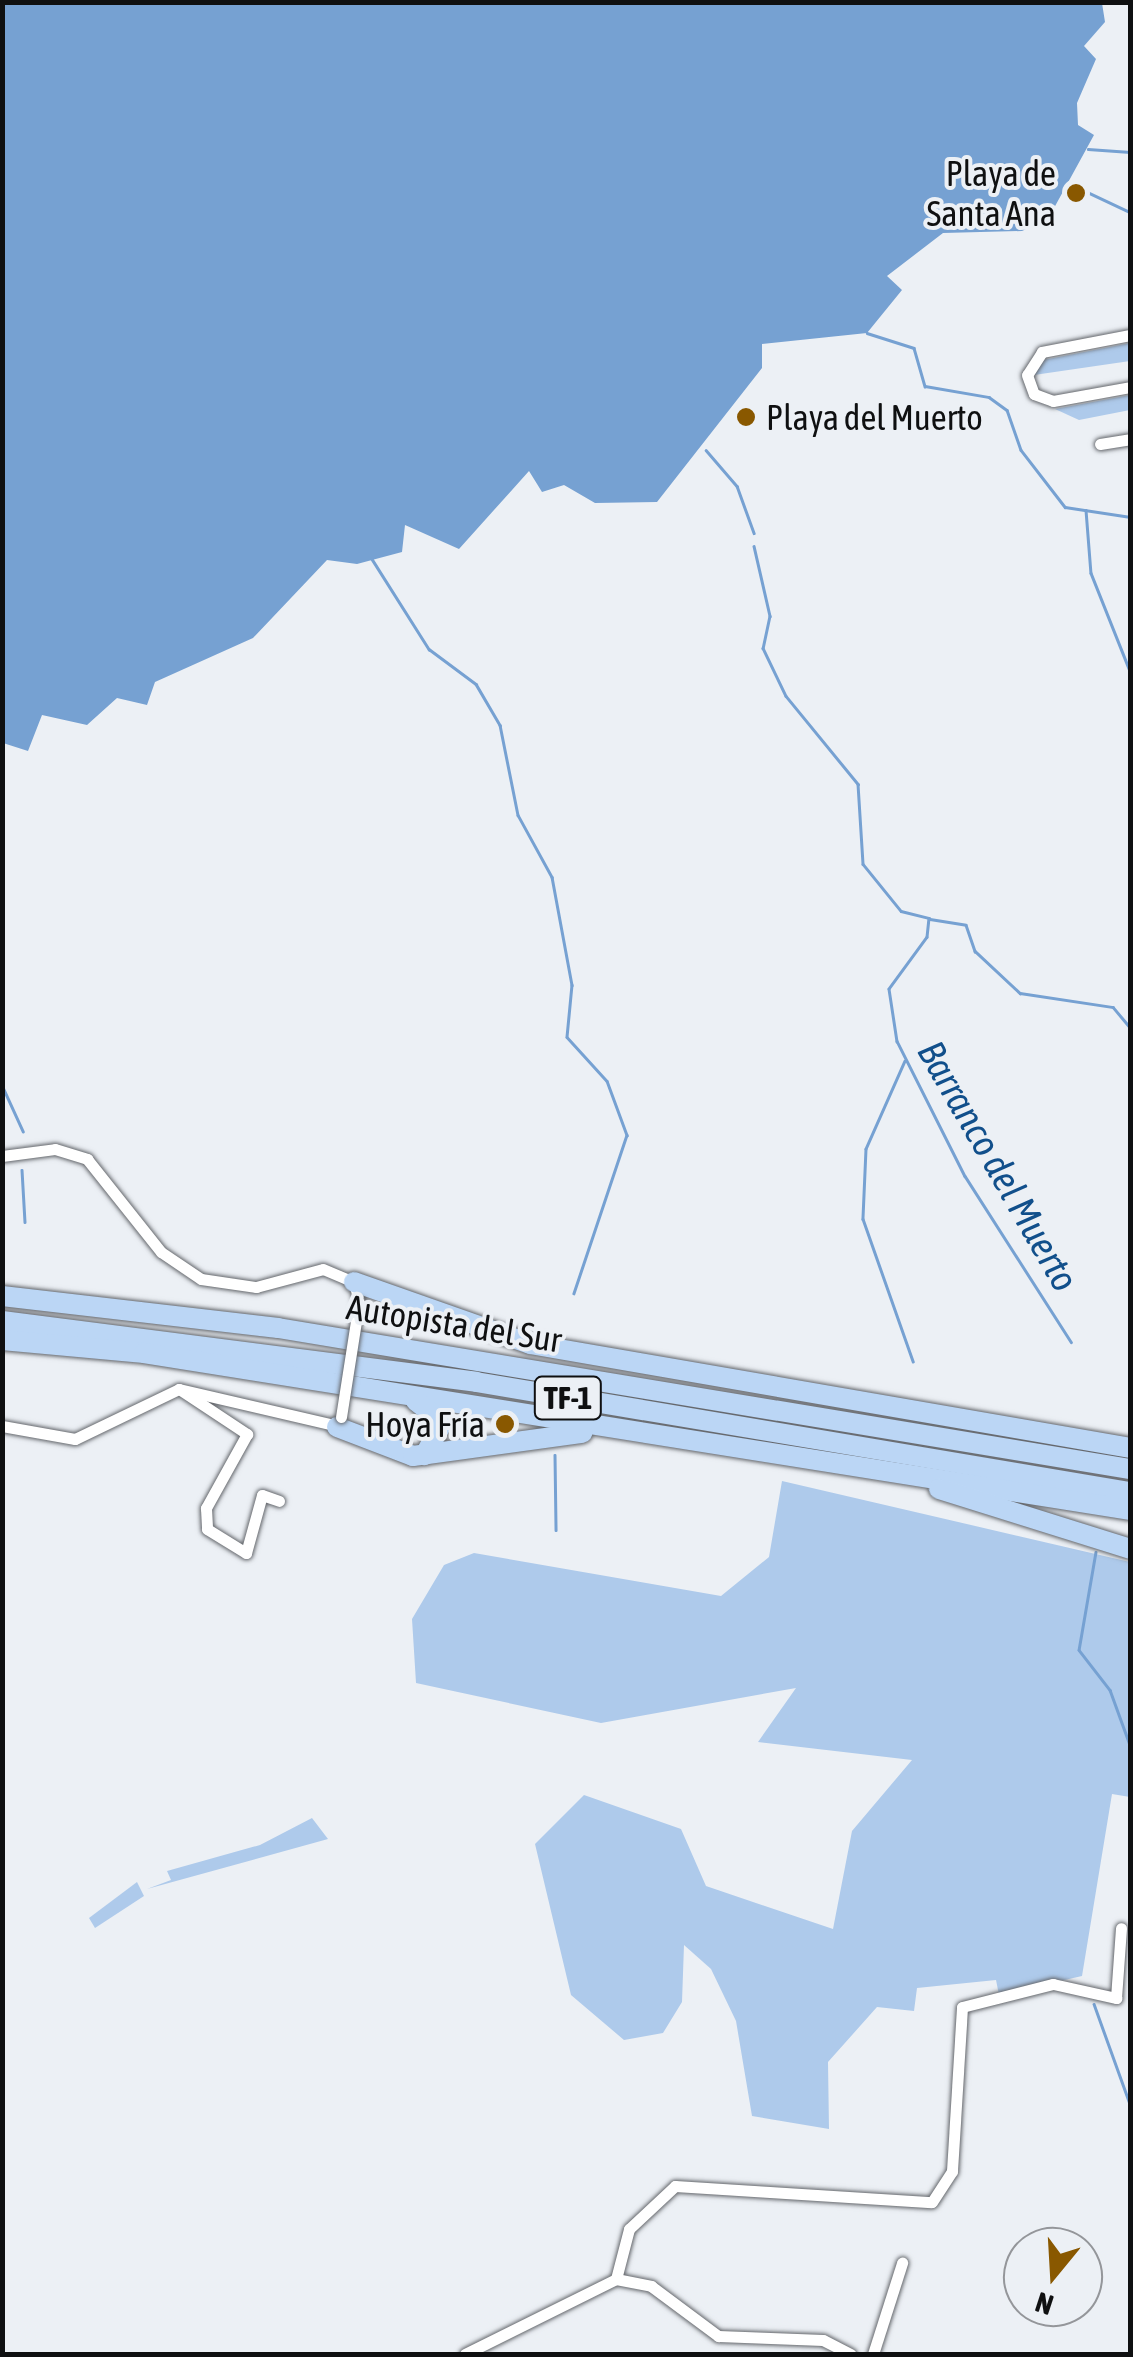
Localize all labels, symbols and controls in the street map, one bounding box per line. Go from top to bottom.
place label: Playa de Santa Ana [927,152,1056,234]
marker: Playa de Santa Ana [1065,182,1087,204]
place label: Playa del Muerto [766,396,983,438]
marker: Playa del Muerto [735,406,757,428]
water label: Barranco del Muerto [908,1033,1088,1299]
street label: Autopista del Sur [344,1285,564,1361]
road number: TF-1 [533,1371,603,1425]
place label: Hoya Fría [365,1403,485,1445]
marker: Hoya Fría [494,1413,516,1435]
north arrow [1003,2227,1103,2327]
text: N [1032,2286,1057,2321]

